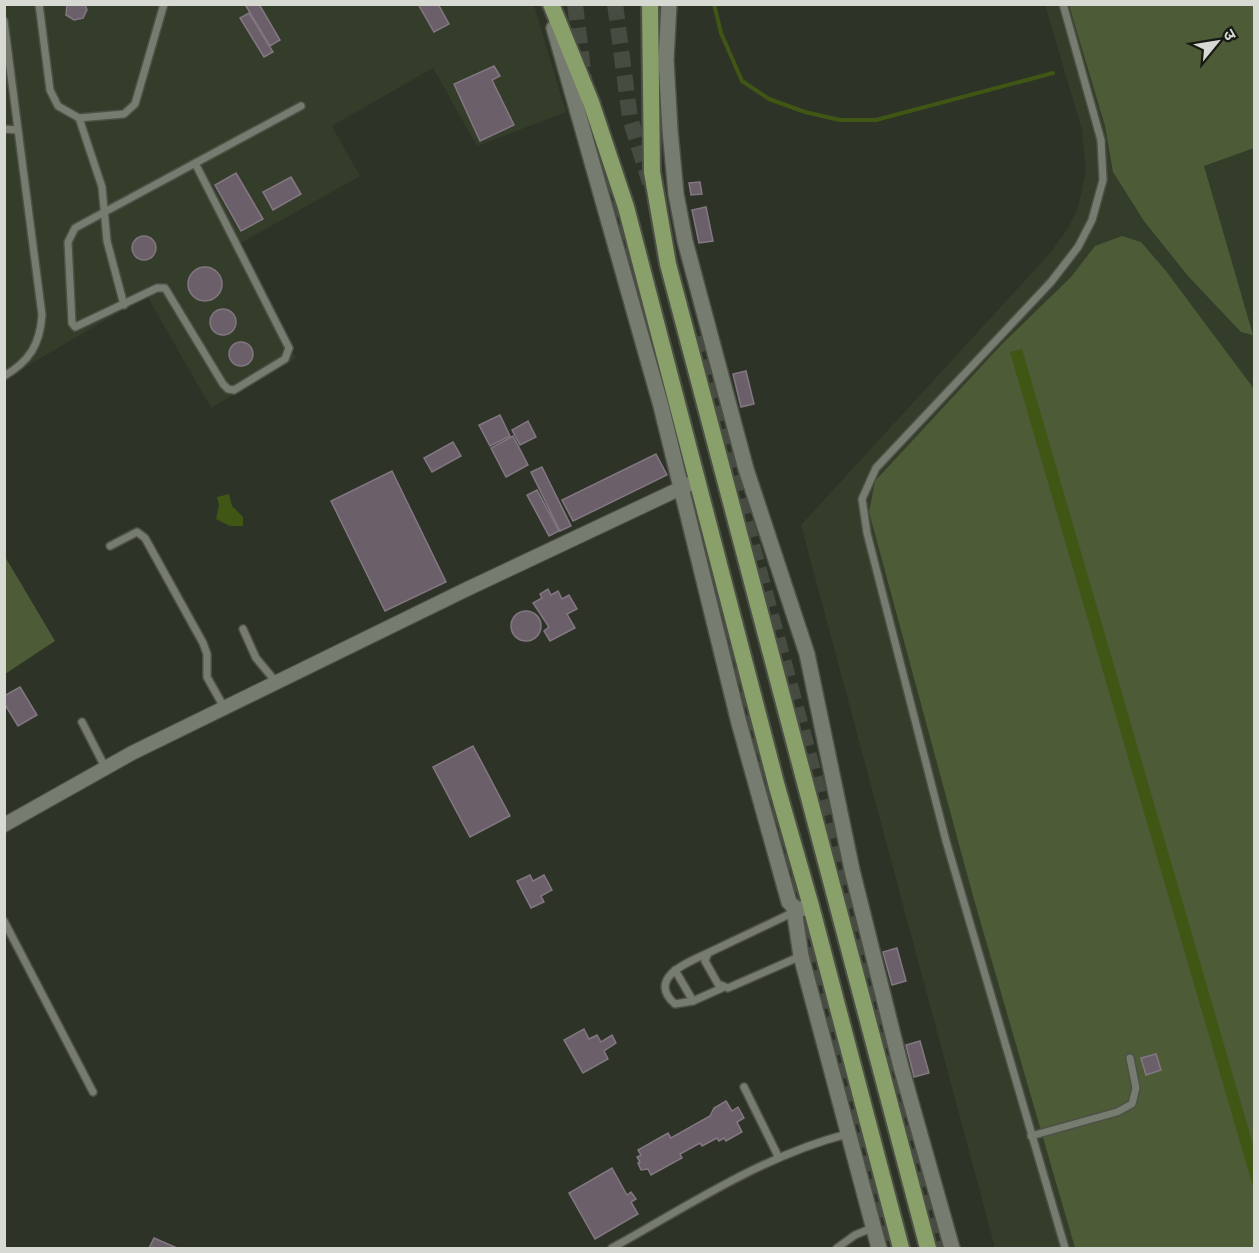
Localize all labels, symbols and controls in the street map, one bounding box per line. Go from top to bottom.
north arrow [1187,12,1247,72]
text: उ [1219,26,1240,44]

